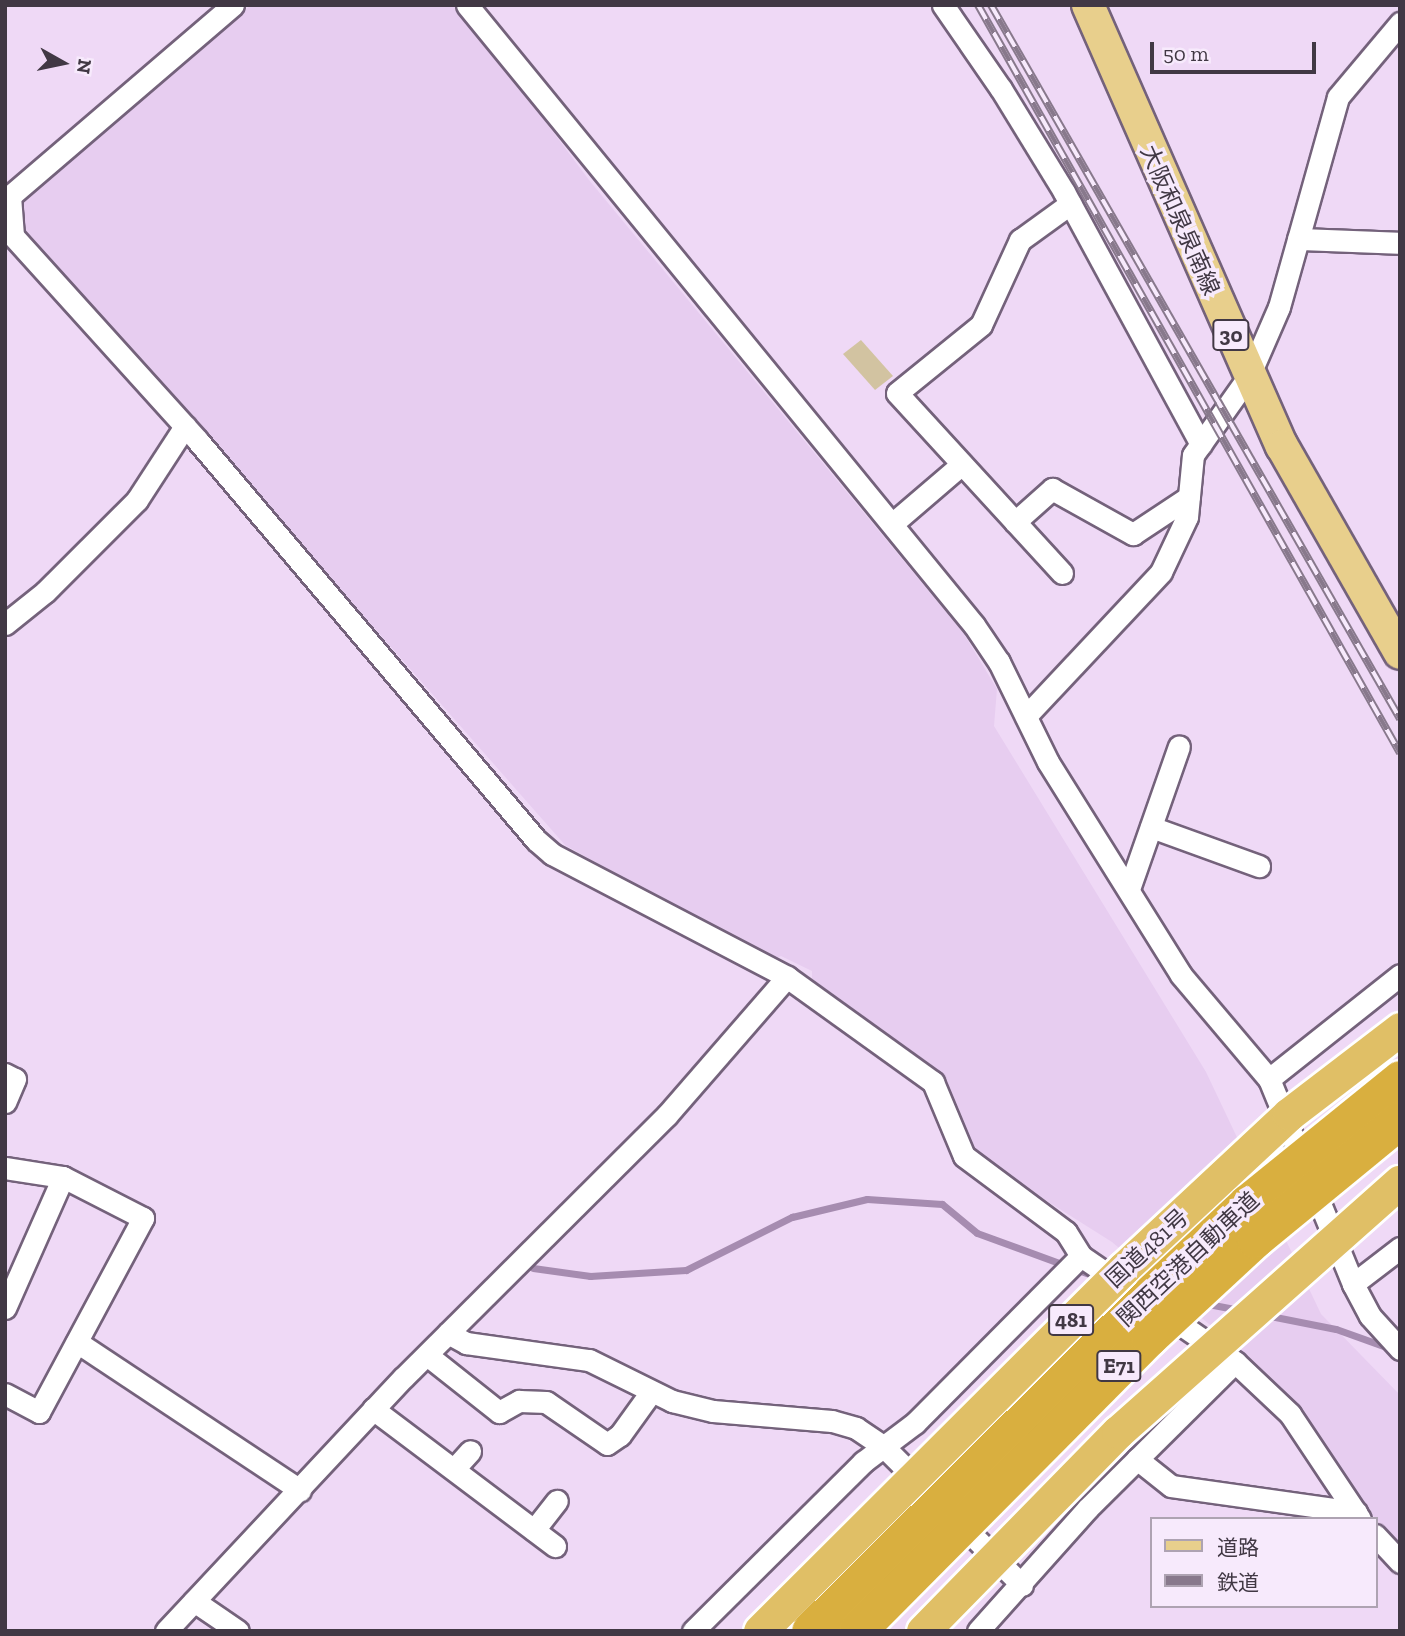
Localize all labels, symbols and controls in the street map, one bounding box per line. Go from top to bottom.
north arrow [28,28,98,98]
scale bar [1153,28,1319,72]
text: 50 m [1163,41,1209,66]
text: N [72,57,97,75]
street label: 大阪和泉泉南線 [1135,141,1225,299]
road number: 30 [1212,318,1250,352]
street label: 関西空港自動車道 [1111,1186,1265,1332]
street label: 国道481号 [1100,1203,1194,1293]
road number: 481 [1046,1302,1096,1338]
road number: E71 [1096,1348,1142,1384]
legend [1150,1517,1377,1608]
text: 道路 [1217,1535,1259,1560]
text: 鉄道 [1217,1570,1259,1595]

